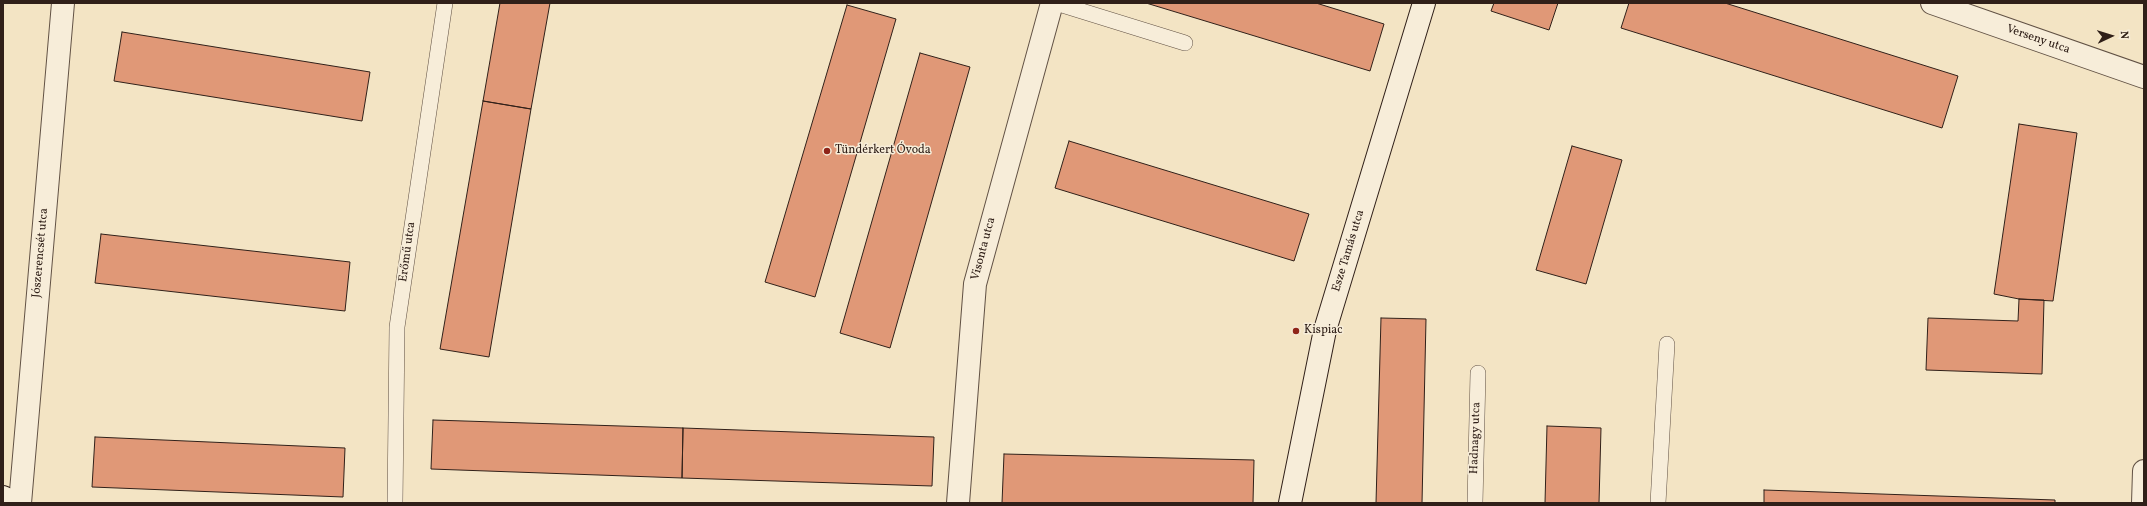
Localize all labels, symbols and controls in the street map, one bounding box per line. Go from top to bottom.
north arrow [2091,16,2131,56]
street label: Verseny utca [2004,22,2072,58]
text: N [2116,31,2131,40]
place label: Tündérkert Óvoda [835,144,931,158]
marker: Tündérkert Óvoda [822,146,832,156]
street label: Jószerencsét utca [30,208,52,298]
street label: Esze Tamás utca [1330,208,1368,294]
street label: Visonta utca [969,216,999,282]
street label: Erőmű utca [397,221,419,283]
place label: Kispiac [1304,324,1343,338]
marker: Kispiac [1291,326,1301,336]
street label: Hadnagy utca [1468,402,1484,474]

